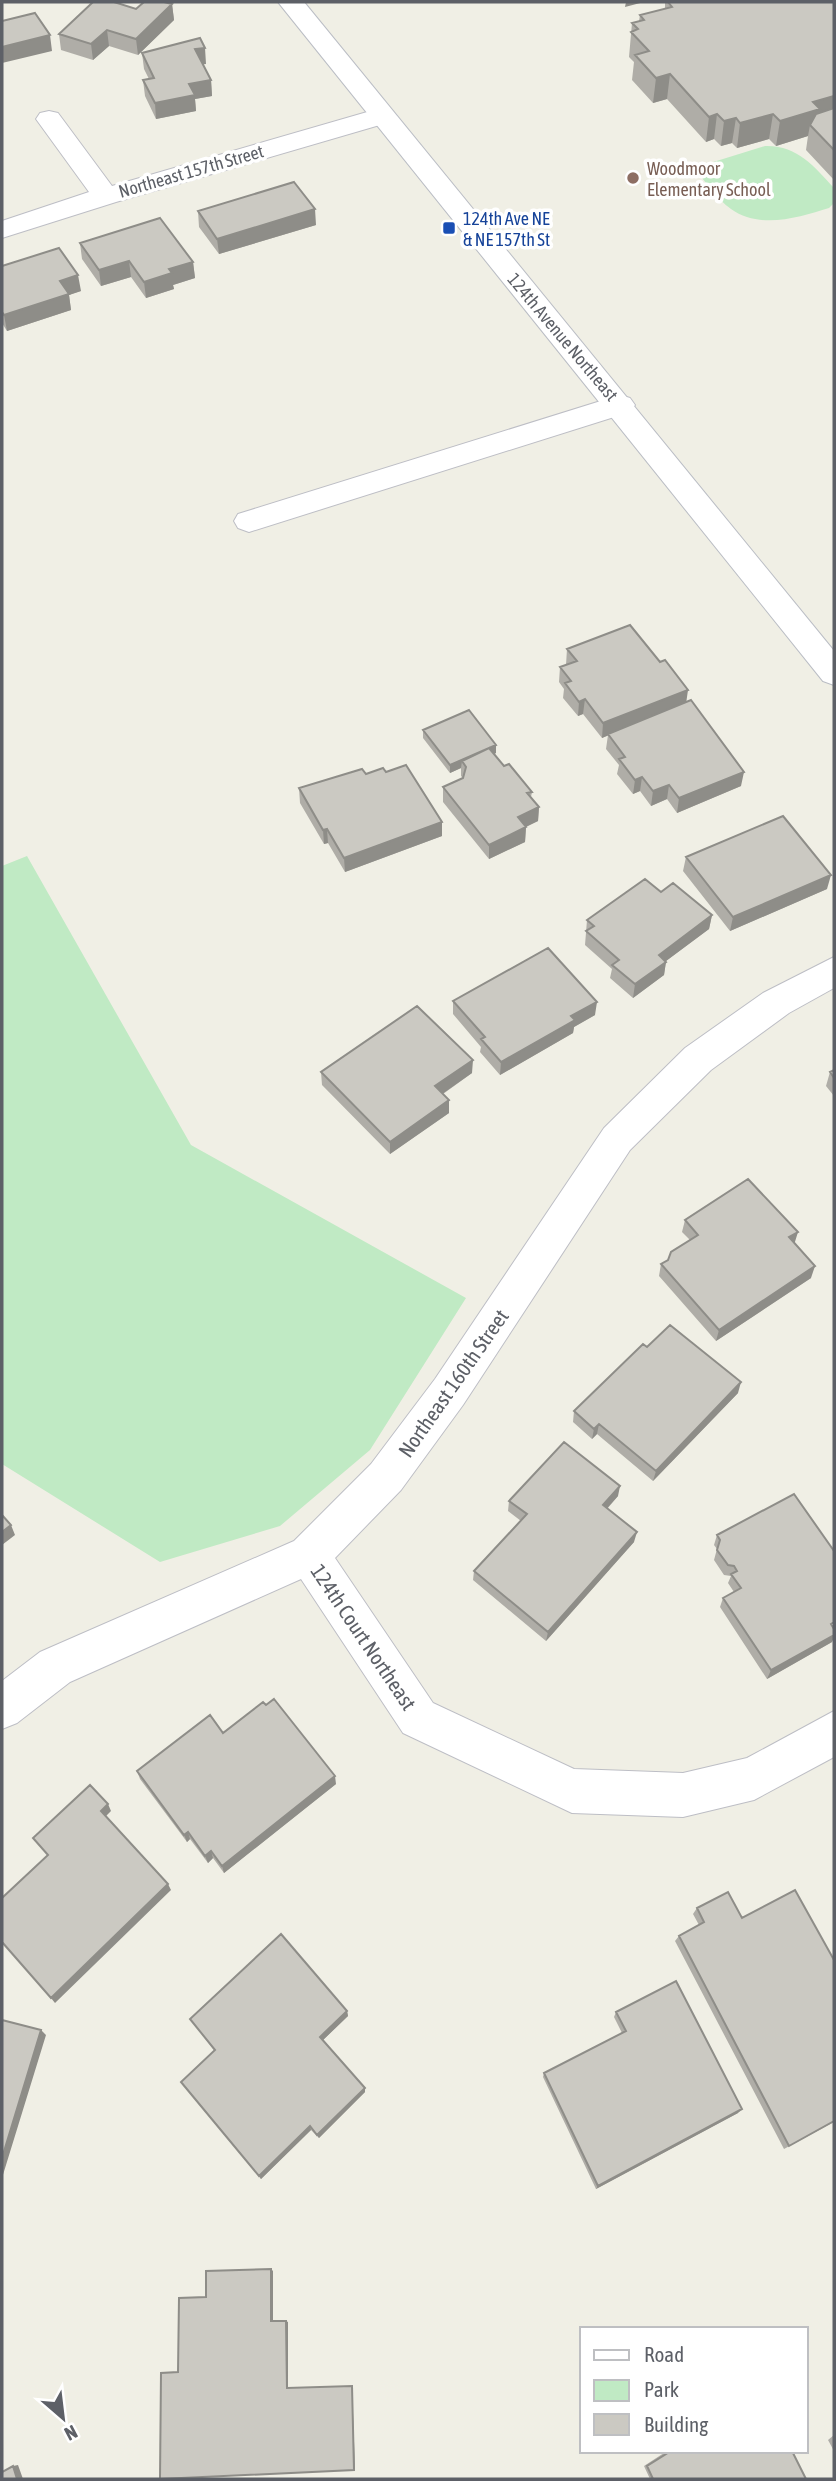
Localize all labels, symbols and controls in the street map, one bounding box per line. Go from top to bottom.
street label: Northeast 157th Street [116,140,266,202]
place label: Woodmoor Elementary School [647,158,771,200]
marker: Woodmoor Elementary School [625,170,641,186]
place label: 124th Ave NE & NE 157th St [463,208,550,250]
marker: 124th Ave NE & NE 157th St [441,220,457,236]
street label: 124th Avenue Northeast [503,269,623,405]
street label: Northeast 160th Street [393,1304,513,1462]
street label: 124th Court Northeast [306,1560,422,1714]
legend [580,2327,808,2453]
text: Road [644,2342,684,2366]
text: Park [644,2377,679,2401]
north arrow [28,2383,98,2453]
text: Building [644,2412,708,2436]
text: N [61,2421,81,2445]

